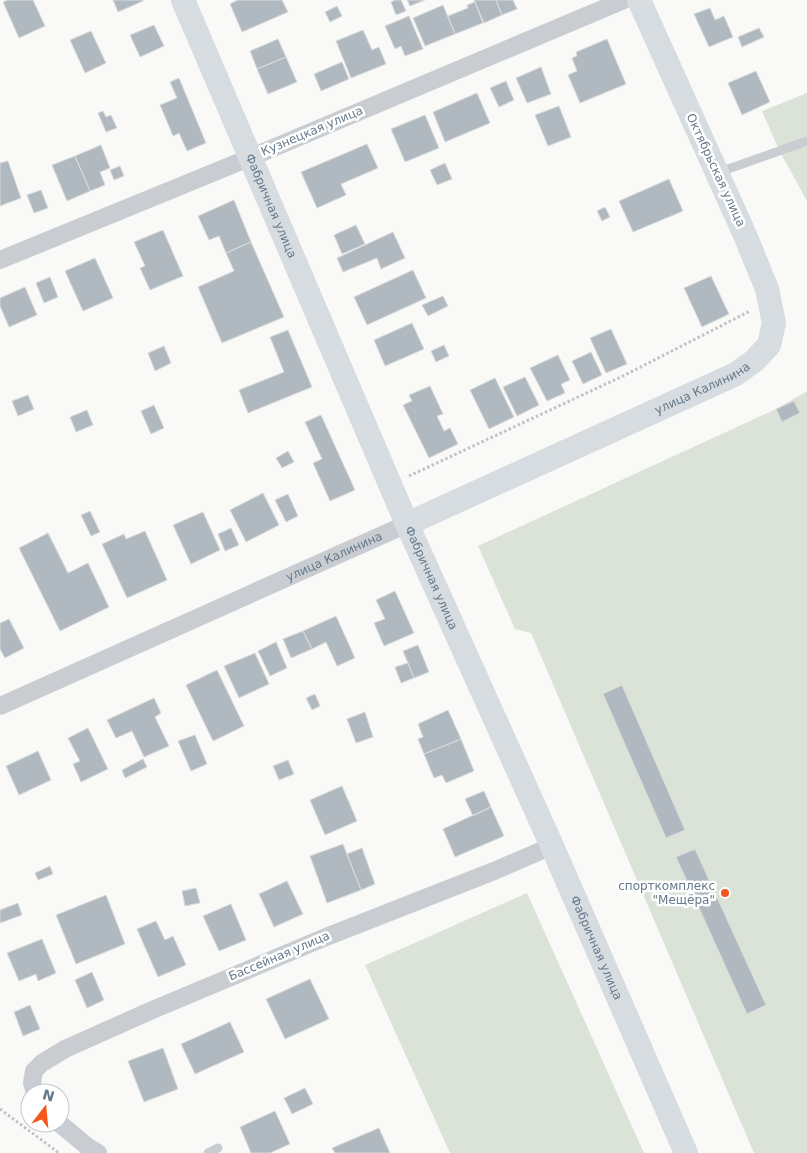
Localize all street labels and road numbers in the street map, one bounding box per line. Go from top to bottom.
street label: Кузнецкая улица [259,103,365,159]
street label: Октябрьская улица [684,111,748,229]
street label: Фабричная улица [243,152,300,260]
street label: улица Калинина [652,359,753,417]
street label: Фабричная улица [402,524,461,632]
street label: улица Калинина [284,529,385,584]
street label: Фабричная улица [568,894,625,1002]
street label: Бассейная улица [226,928,332,984]

